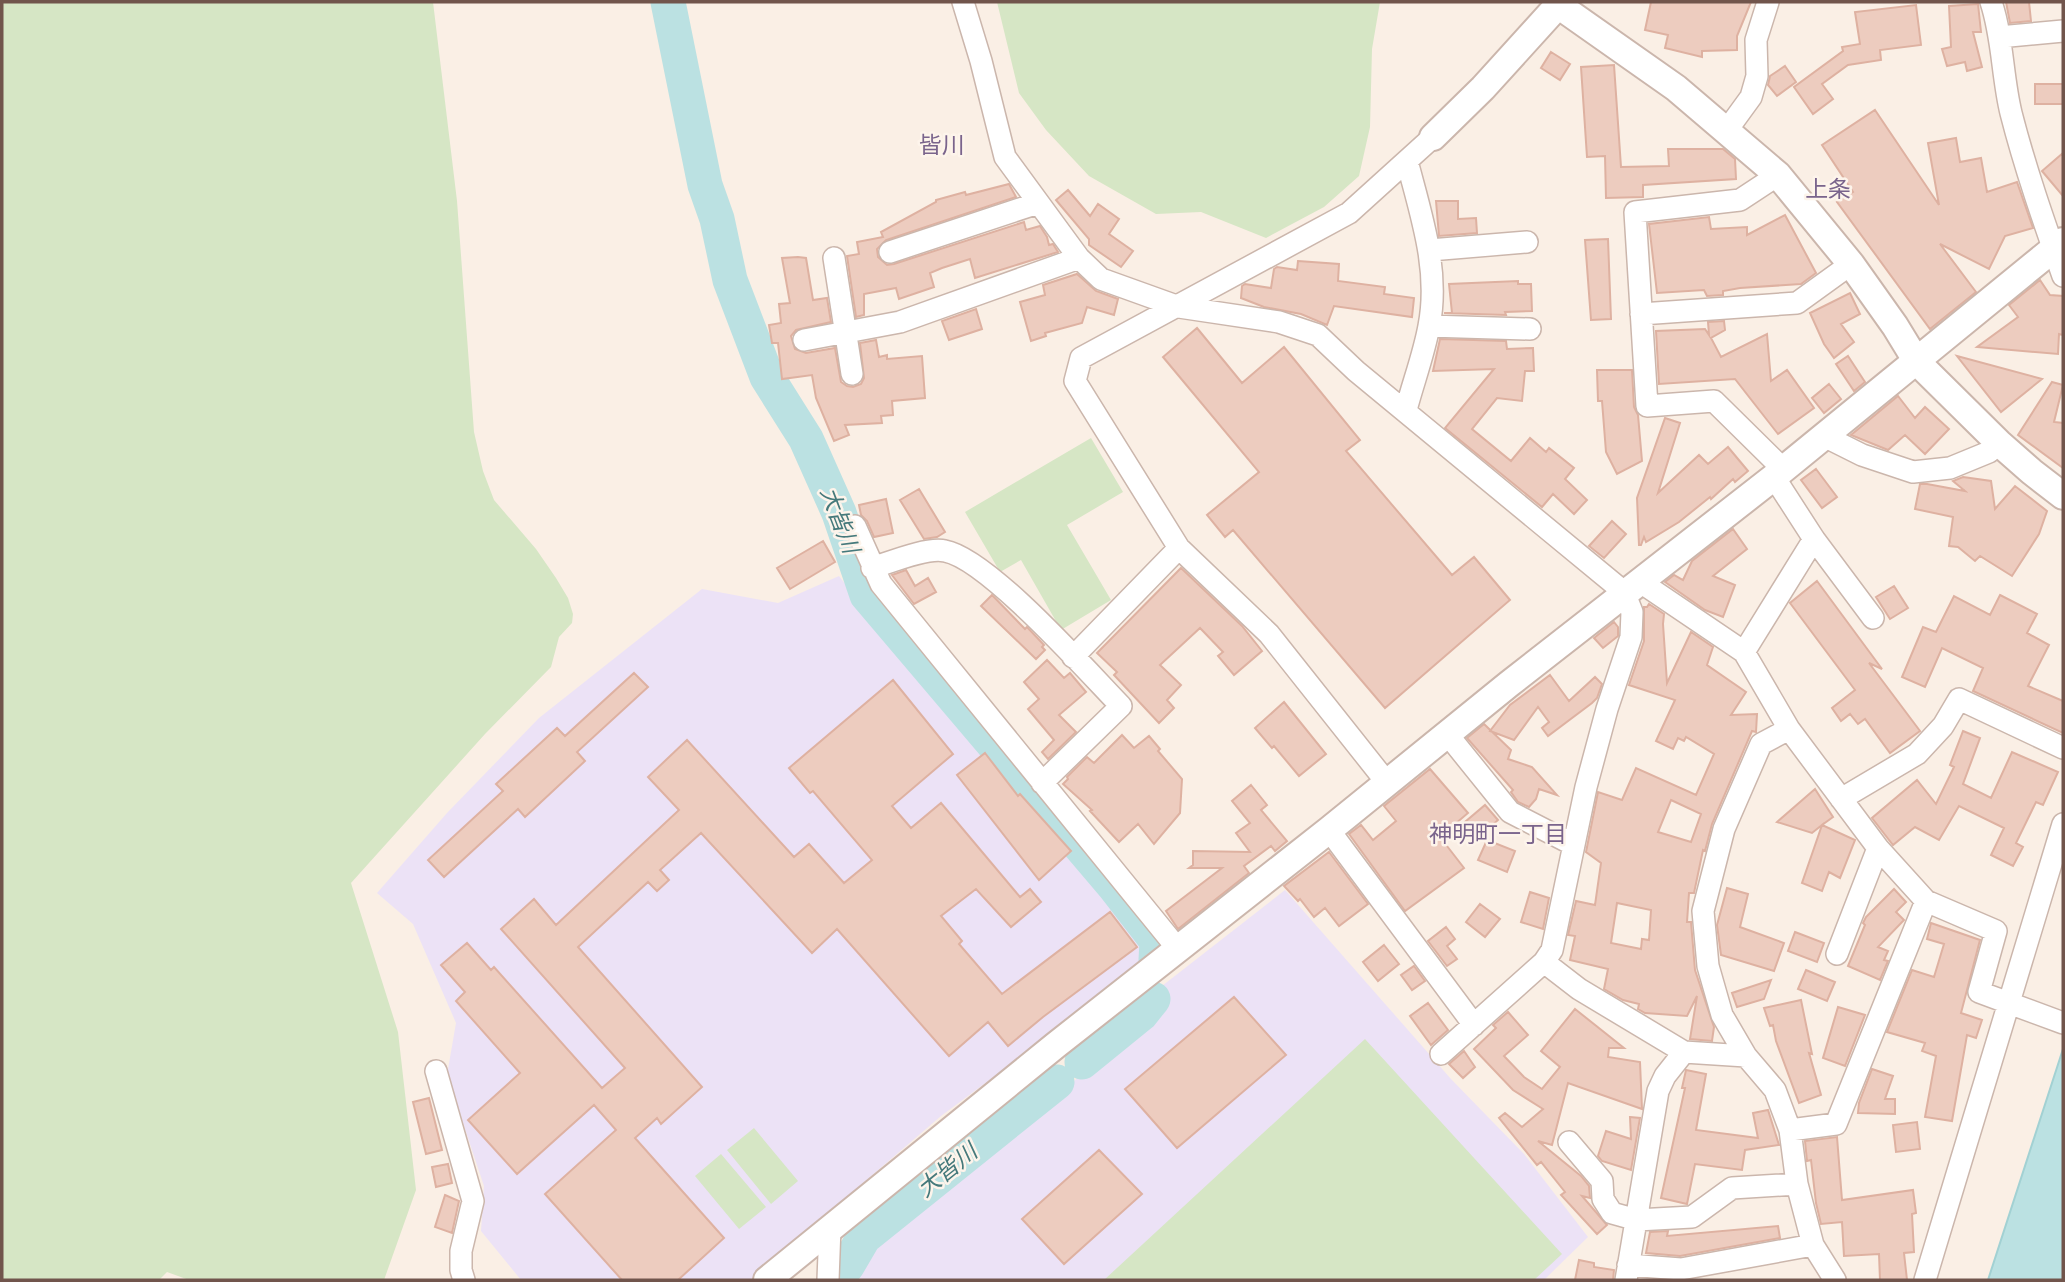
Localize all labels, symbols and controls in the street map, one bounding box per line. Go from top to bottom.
district label: 皆川 [919,129,965,160]
district label: 上条 [1805,173,1851,204]
water label: 大皆川 [814,482,868,560]
district label: 神明町一丁目 [1429,818,1567,849]
water label: 大皆川 [910,1134,986,1203]

